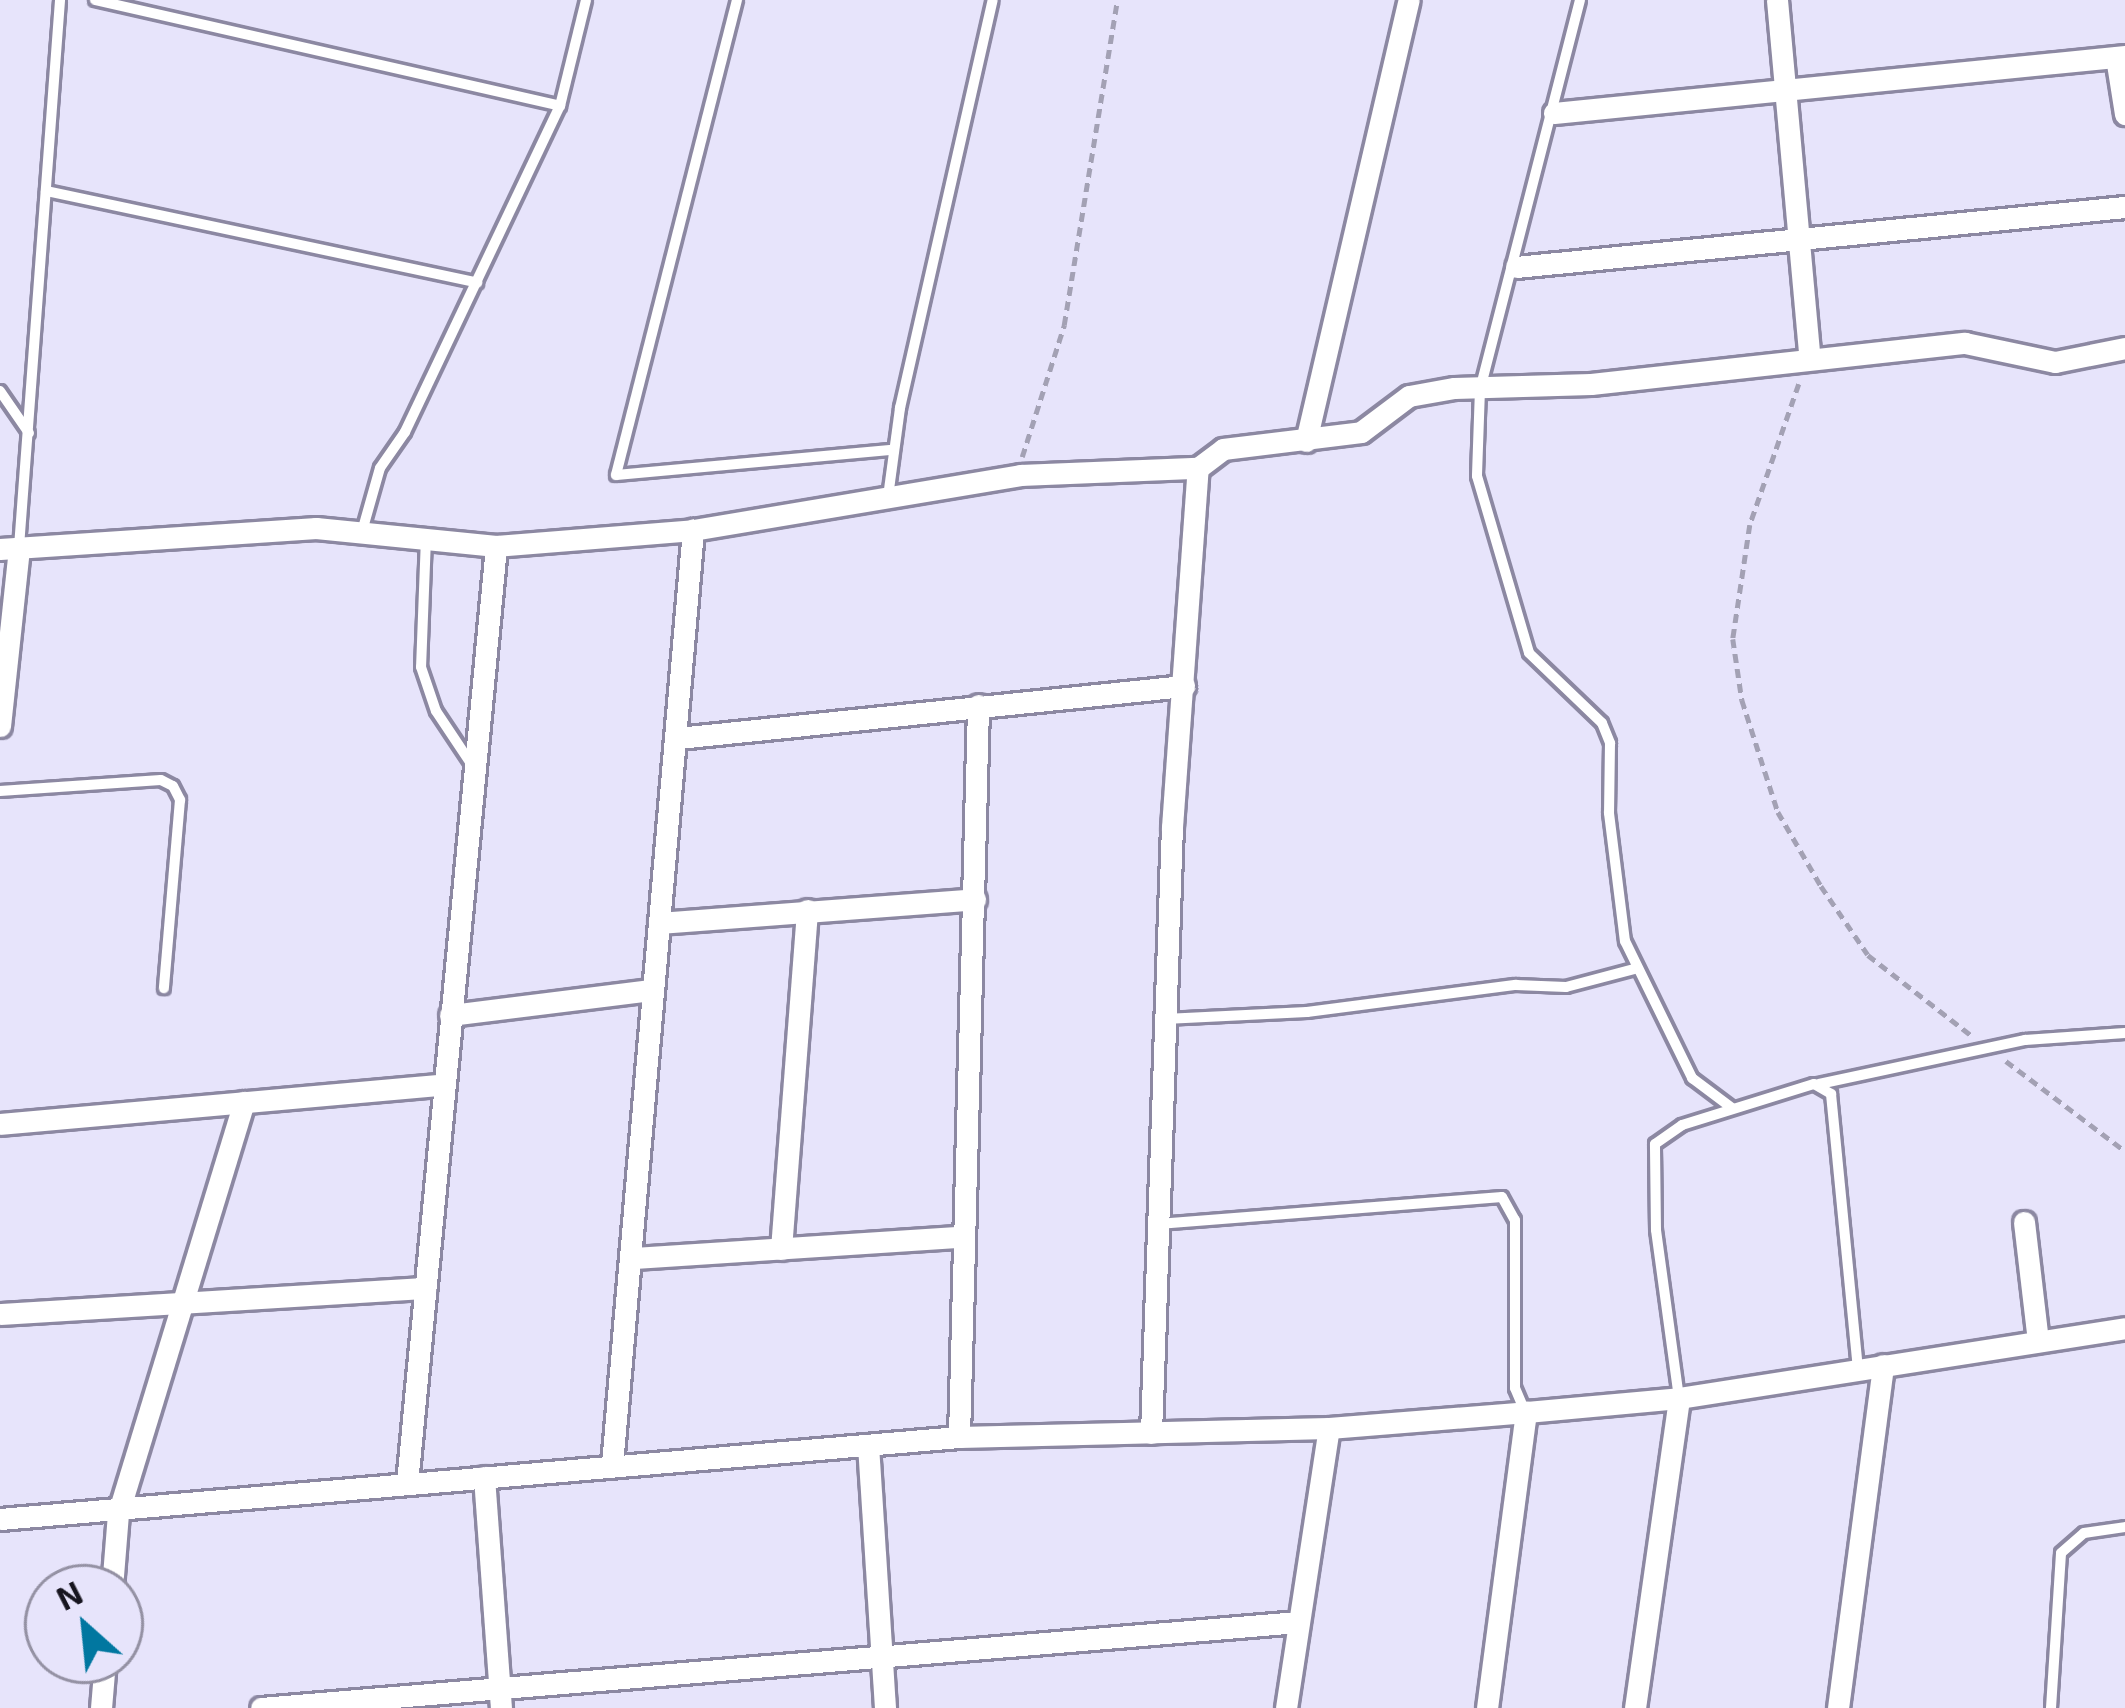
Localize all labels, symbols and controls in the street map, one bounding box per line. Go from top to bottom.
north arrow [24,1564,144,1684]
text: N [49,1571,89,1618]

